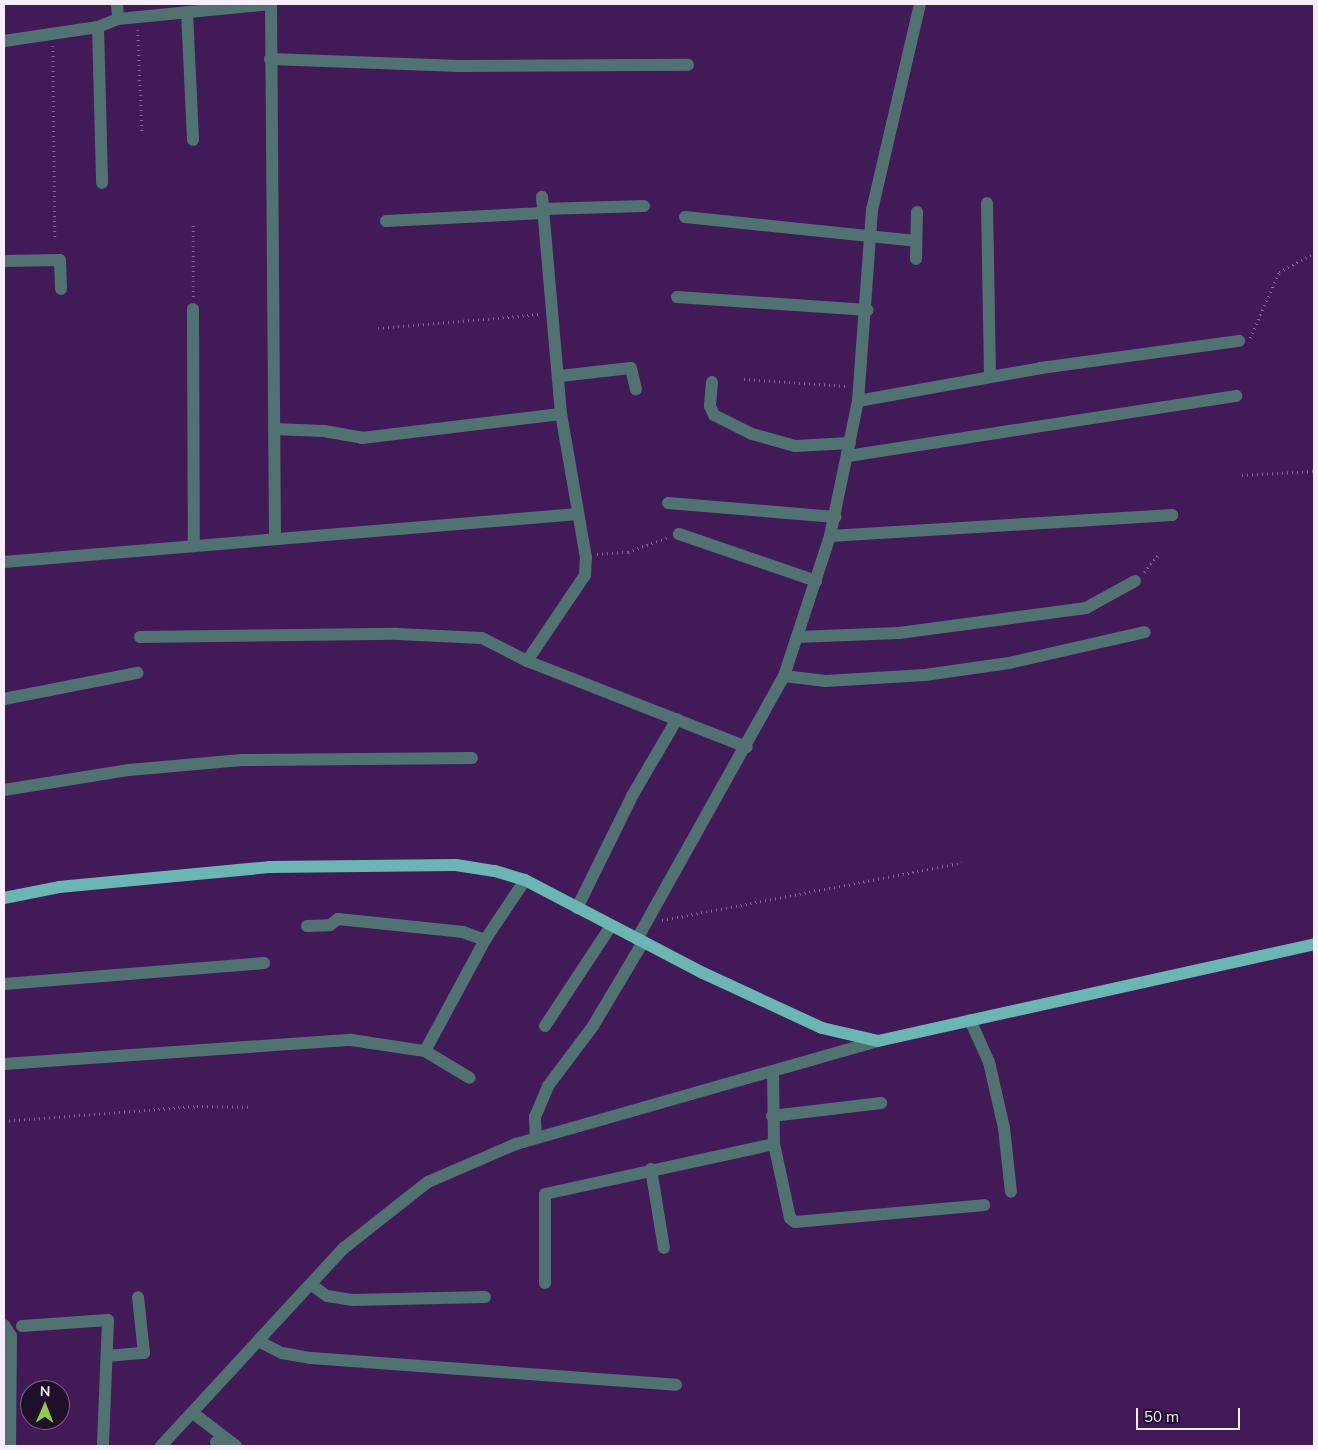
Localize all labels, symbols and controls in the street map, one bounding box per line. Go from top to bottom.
north arrow [20,1380,70,1430]
text: N [40,1382,51,1400]
scale bar [1138,1398,1242,1430]
text: 50 m [1144,1407,1179,1426]

